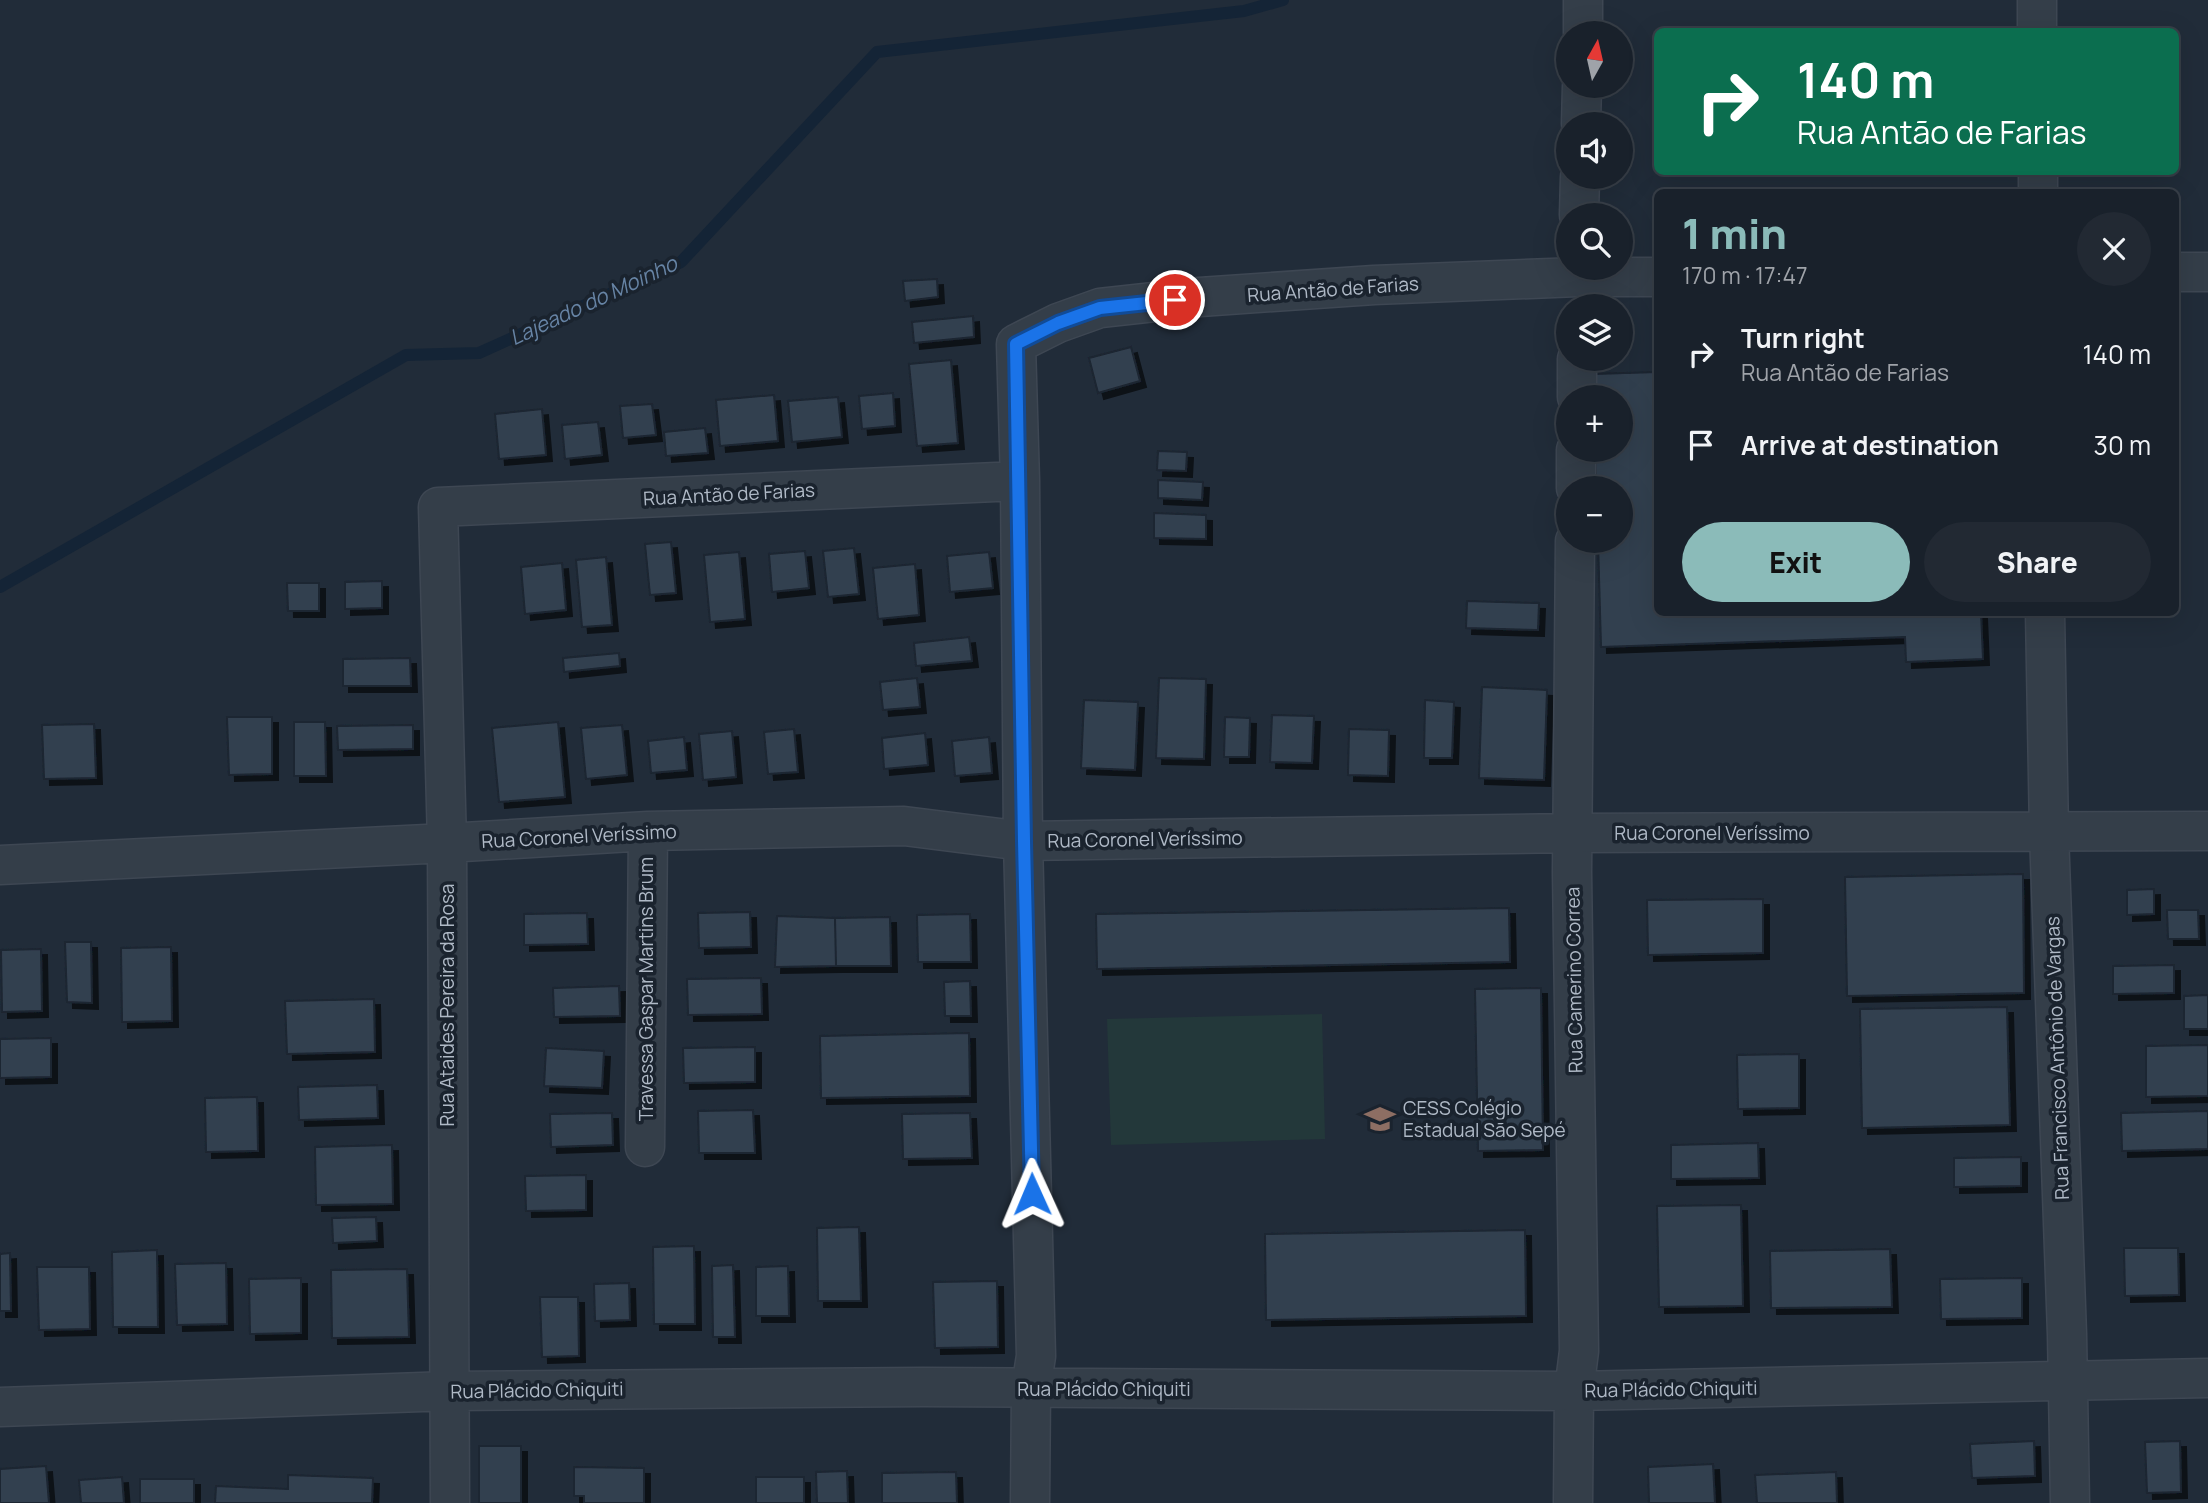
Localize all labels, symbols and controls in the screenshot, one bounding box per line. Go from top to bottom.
north arrow [1556,21,1633,98]
map controls [1556,21,1633,553]
text: 140 m [1797,46,1934,113]
icon: right [1682,56,1773,147]
text: Rua Antão de Farias [1797,110,2086,154]
button: sound [1556,112,1633,189]
button: search [1556,203,1633,280]
text: 1 min [1682,204,1787,262]
button: close [2077,212,2151,286]
water label: Lajeado do Moinho [505,248,683,351]
text: 170 m · 17:47 [1682,259,1808,291]
pin [1145,270,1205,330]
street label: Rua Antão de Farias [1246,270,1420,308]
icon: arrive [1156,281,1194,319]
button: layers [1556,294,1633,371]
text: Turn right [1741,320,1865,356]
icon: right [1682,335,1720,373]
text: 140 m [2082,336,2151,372]
text: Rua Antão de Farias [1741,356,1949,388]
button: + [1556,385,1633,462]
icon: arrive [1682,426,1720,464]
text: Arrive at destination [1741,427,1999,463]
text: 30 m [2094,427,2151,463]
button: − [1556,476,1633,553]
street label: Rua Antão de Farias [642,477,816,511]
button: Exit [1682,522,1910,602]
button: Share [1924,522,2151,602]
street label: Rua Coronel Veríssimo [481,818,677,854]
street label: Rua Coronel Veríssimo [1614,820,1810,846]
street label: Rua Coronel Veríssimo [1047,824,1243,854]
street label: Travessa Gaspar Martins Brum [633,857,659,1121]
street label: Rua Ataides Pereira da Rosa [434,884,460,1126]
street label: Rua Camerino Correa [1559,887,1589,1073]
street label: Rua Francisco Antônio de Vargas [2039,916,2075,1200]
place label: CESS Colégio Estadual São Sepé [1403,1095,1566,1143]
school or university icon: CESS Colégio Estadual São Sepé [1363,1102,1397,1136]
position arrow [995,1157,1069,1231]
street label: Rua Plácido Chiquiti [1584,1374,1758,1404]
street label: Rua Plácido Chiquiti [450,1375,624,1405]
street label: Rua Plácido Chiquiti [1017,1376,1191,1402]

